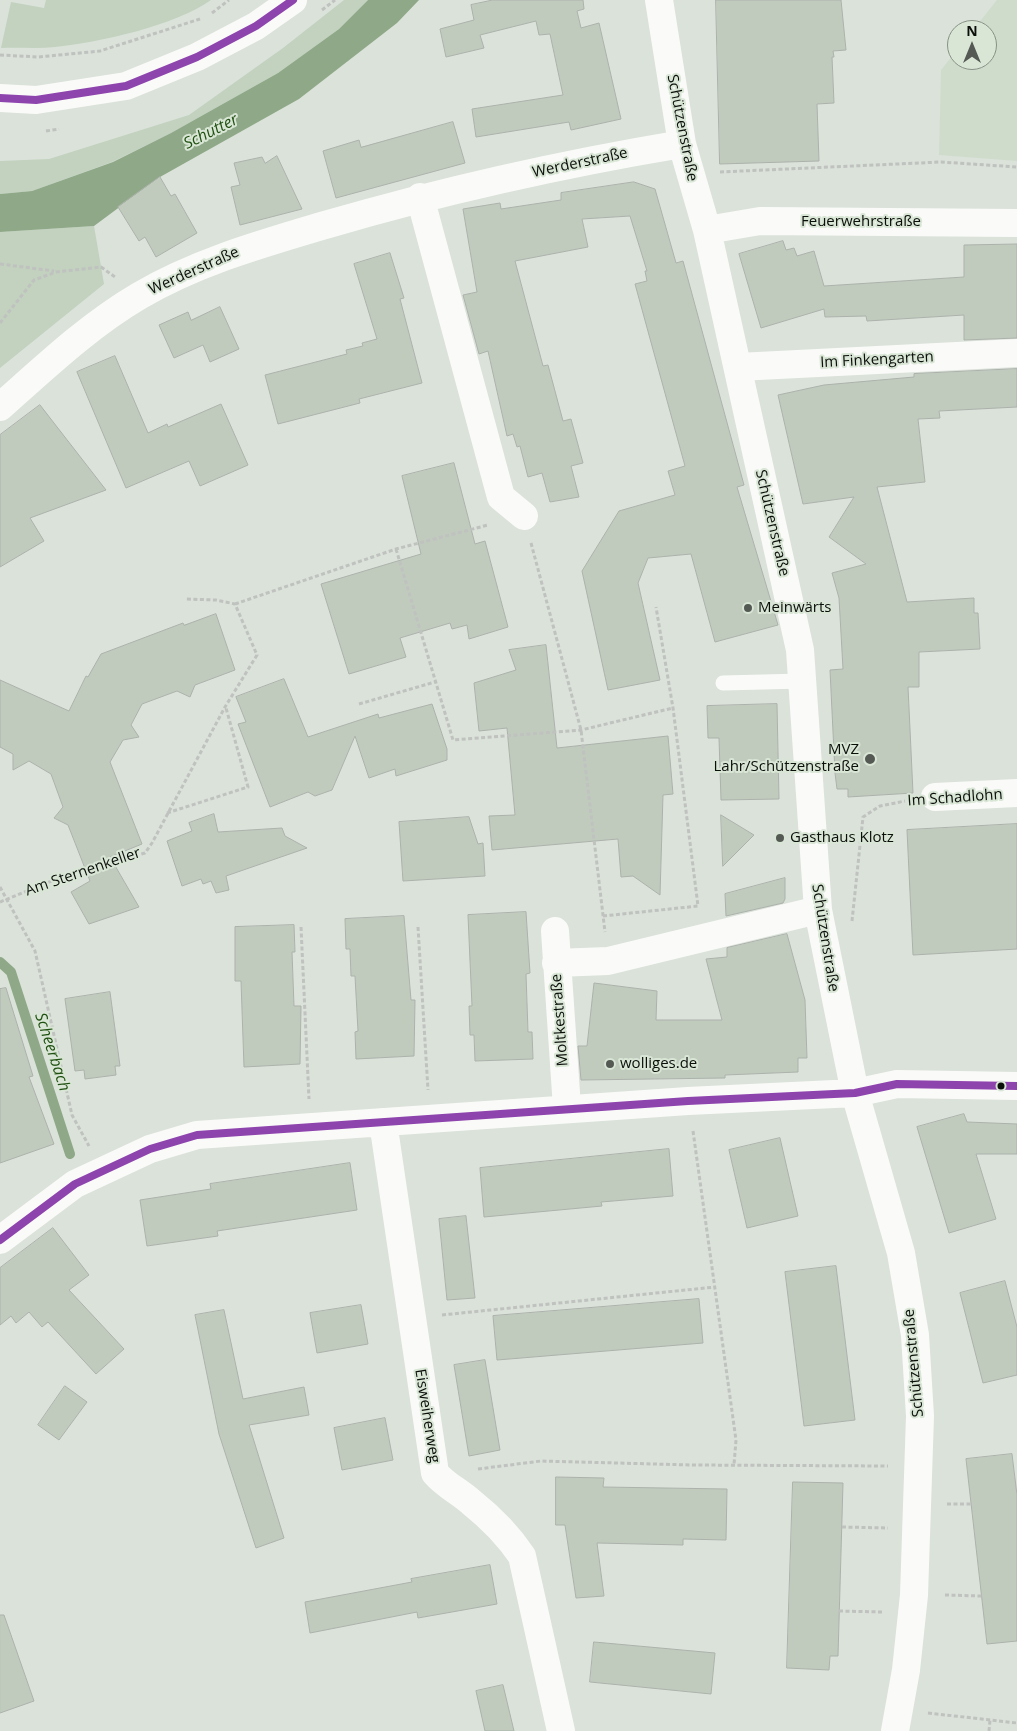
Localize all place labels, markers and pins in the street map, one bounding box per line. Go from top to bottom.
place label: Meinwärts [758,599,831,617]
marker: Meinwärts [742,602,754,614]
place label: MVZ Lahr/Schützenstraße [713,741,859,776]
marker: MVZ Lahr/Schützenstraße [863,752,877,766]
place label: Gasthaus Klotz [790,829,894,847]
marker: Gasthaus Klotz [774,832,786,844]
place label: wolliges.de [620,1055,697,1073]
marker: wolliges.de [604,1058,616,1070]
unlabelled marker [996,1081,1006,1091]

